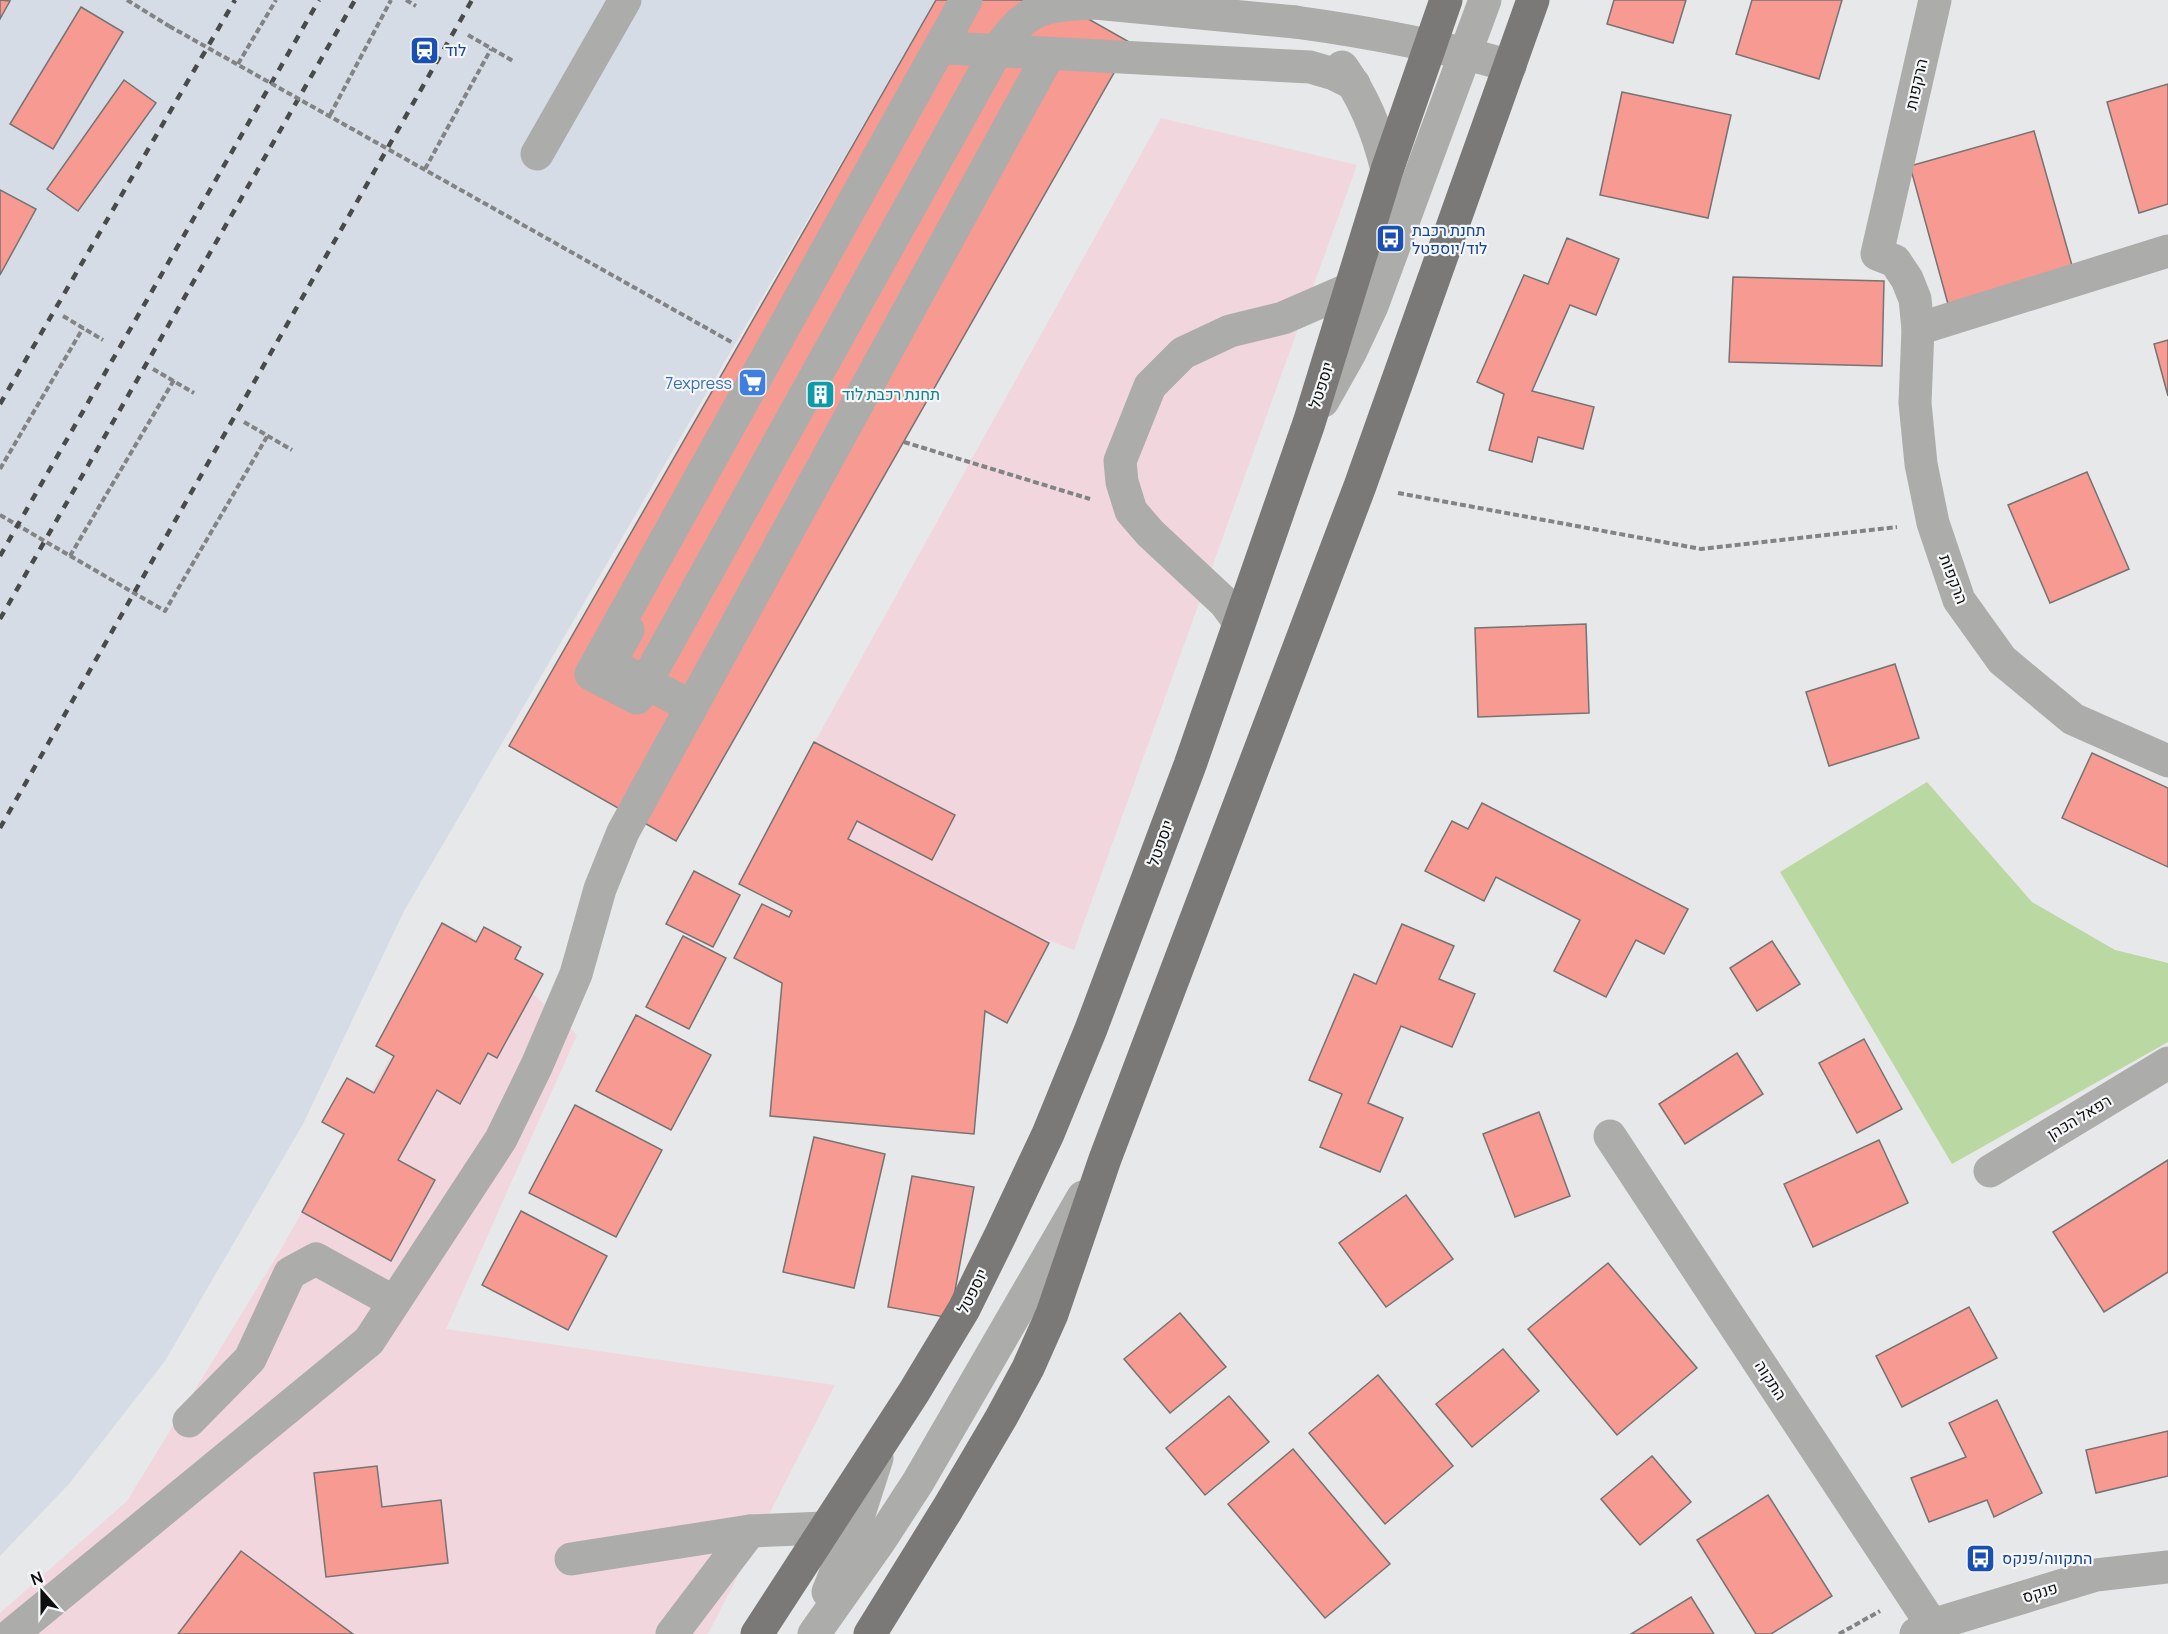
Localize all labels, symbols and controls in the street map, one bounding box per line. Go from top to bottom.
station icon: לוד [408,34,440,66]
place label: לוד [445,39,466,61]
street label: הרקפות [1899,56,1933,112]
place label: תחנת רכבת לוד/יוספטל [1412,219,1487,259]
bus stop icon: תחנת רכבת לוד/יוספטל [1375,223,1407,255]
street label: יוספטל [1303,359,1339,411]
supermarket icon: 7express [737,367,769,399]
place label: 7express [665,372,732,394]
building icon: תחנת רכבת לוד [805,378,837,410]
place label: תחנת רכבת לוד [842,383,940,405]
street label: הרקפות [1934,551,1974,607]
street label: יוספטל [1141,817,1179,869]
street label: רפאל הכהן [2043,1089,2115,1145]
street label: יוספטל [951,1265,993,1317]
street label: התקוה [1750,1356,1792,1404]
bus stop icon: התקווה/פנקס [1965,1542,1997,1574]
place label: התקווה/פנקס [2002,1547,2092,1569]
north arrow [12,1562,72,1622]
text: N [27,1566,46,1590]
street label: פנקס [2020,1576,2060,1608]

